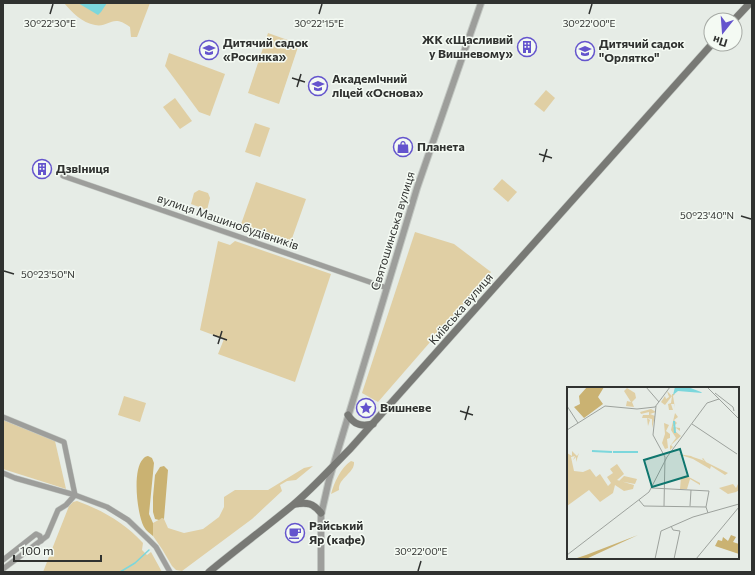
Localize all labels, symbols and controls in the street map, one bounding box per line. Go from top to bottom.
north arrow [703,12,743,52]
text: 30°22'30"E [24,17,76,29]
text: 30°22'15"E [294,17,344,29]
text: 30°22'00"E [563,17,615,29]
place label: ЖК «Щасливий у Вишневому» [422,32,513,60]
text: Пн [711,34,729,50]
place label: Дитячий садок «Росинка» [223,35,309,63]
building icon: ЖК «Щасливий у Вишневому» [516,36,538,58]
place label: Дитячий садок "Орлятко" [599,36,685,64]
school or university icon: Дитячий садок «Росинка» [198,39,220,61]
school or university icon: Дитячий садок "Орлятко" [574,40,596,62]
place label: Академічний ліцей «Основа» [332,71,424,99]
school or university icon: Академічний ліцей «Основа» [307,75,329,97]
shop icon: Планета [392,136,414,158]
place label: Планета [417,139,465,153]
building icon: Дзвіниця [31,158,53,180]
place label: Дзвіниця [56,161,109,175]
street label: Святошинська вулиця [367,170,417,292]
street label: вулиця Машинобудівників [156,190,301,252]
text: 50°23'40"N [680,209,734,221]
text: 50°23'50"N [21,268,75,280]
street label: Київська вулиця [425,270,495,347]
inset map [567,387,739,559]
place icon: Вишневе [355,397,377,419]
place label: Вишневе [380,400,431,414]
place label: Райський Яр (кафе) [309,518,365,546]
cafe icon: Райський Яр (кафе) [284,522,306,544]
scale bar [14,537,101,563]
text: 100 m [20,543,54,557]
text: 30°22'00"E [395,545,447,557]

